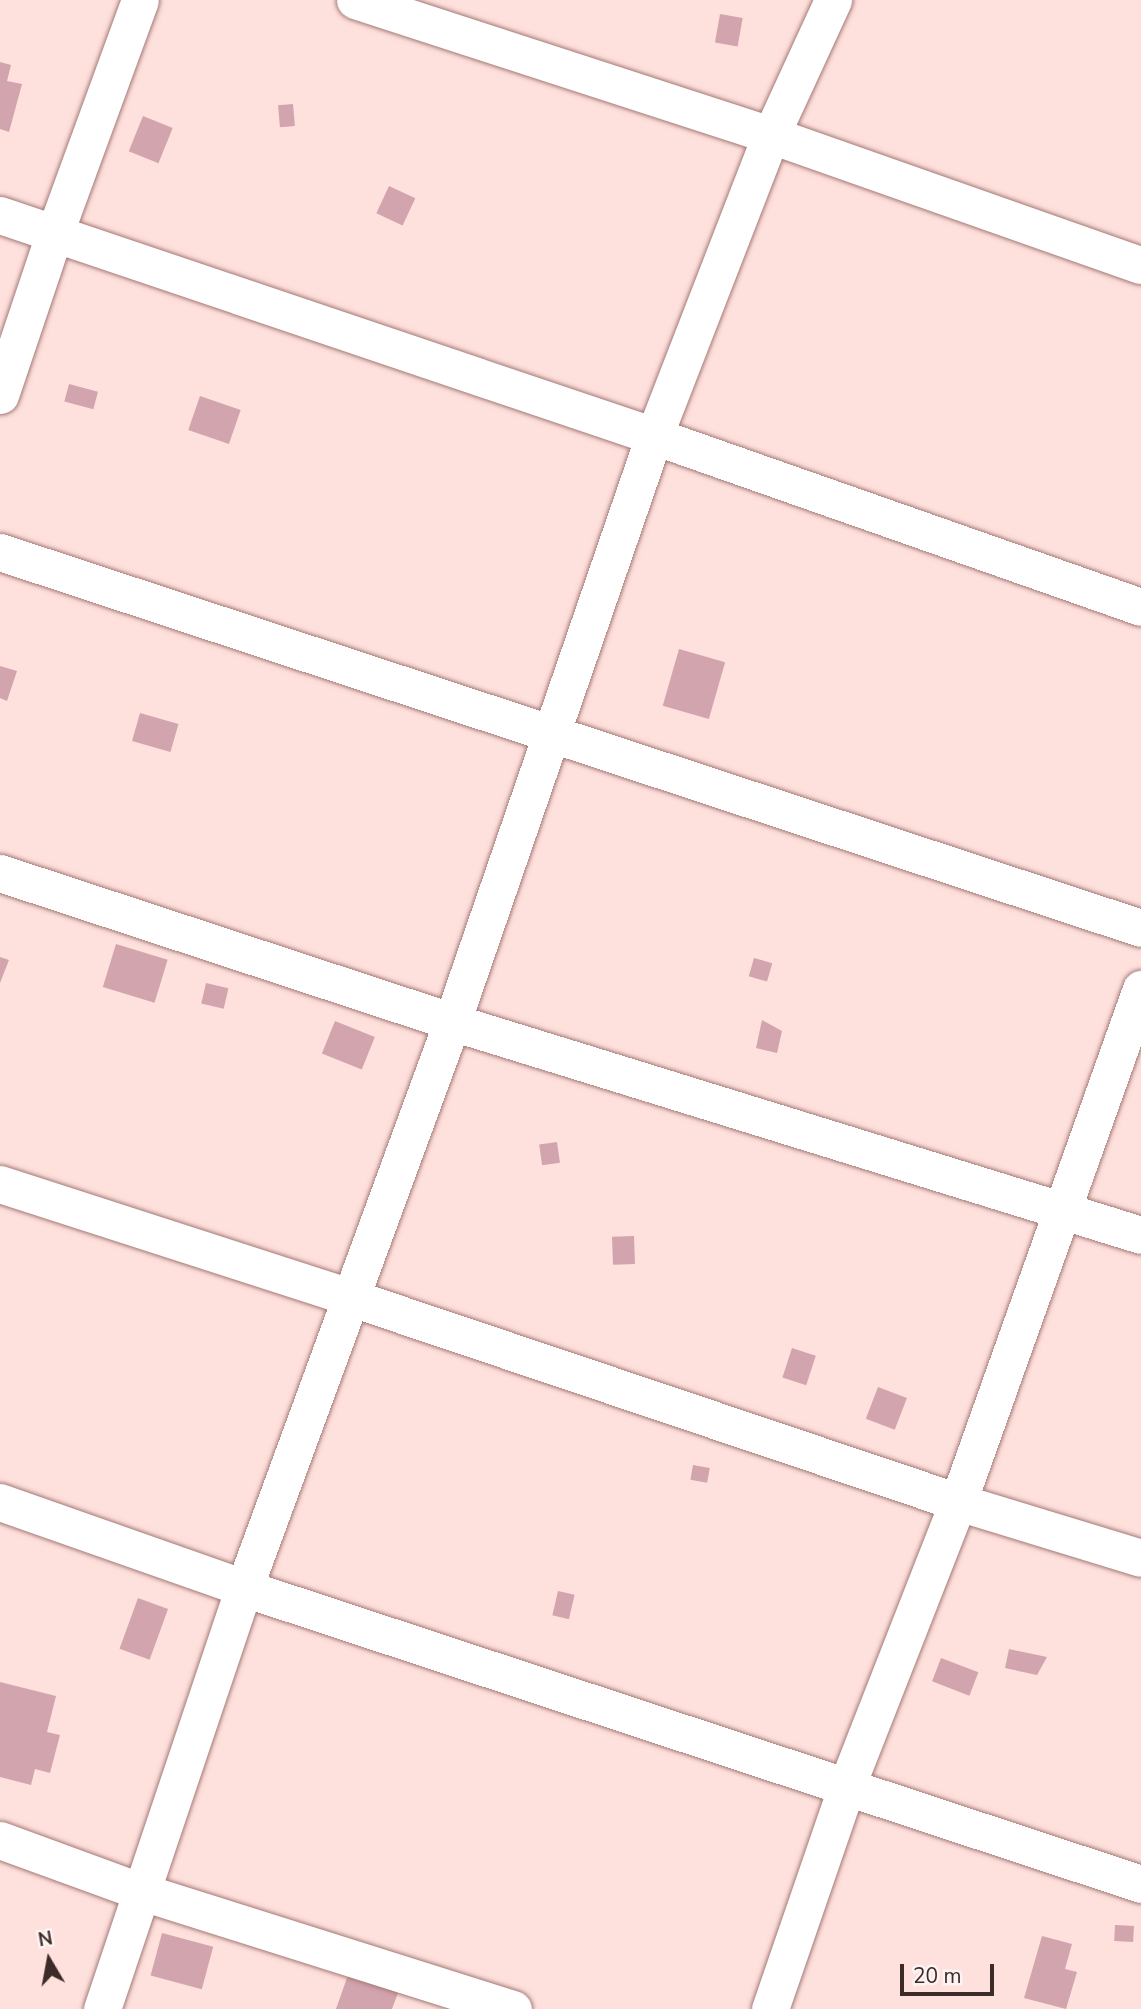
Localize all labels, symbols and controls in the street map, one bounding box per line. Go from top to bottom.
north arrow [14,1925,84,1995]
text: N [36,1925,55,1953]
scale bar [903,1950,998,1994]
text: 20 m [913,1962,962,1990]

